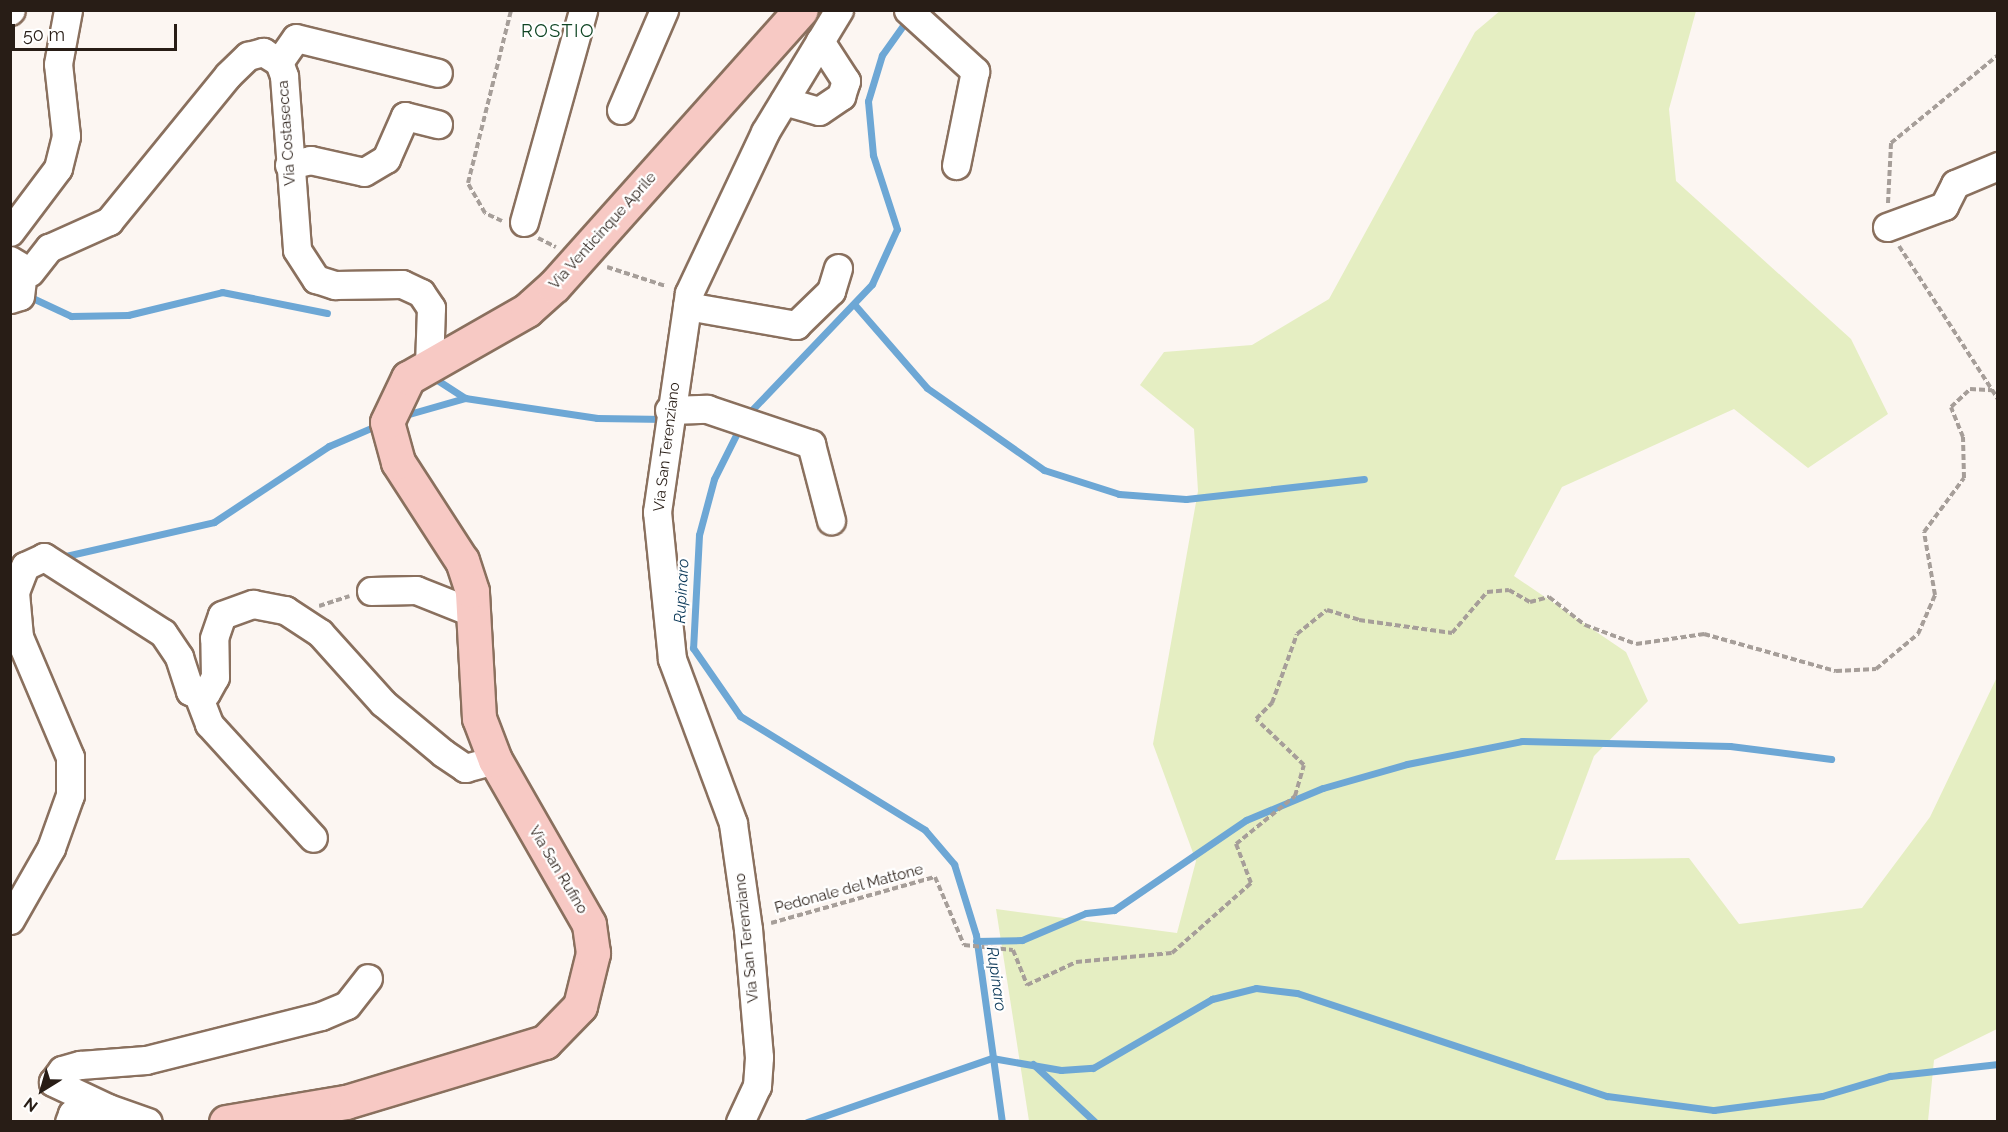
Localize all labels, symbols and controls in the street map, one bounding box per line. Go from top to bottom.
scale bar [15,12,180,50]
district label: ROSTIO [521,20,595,42]
text: 50 m [23,24,65,45]
street label: Via Costasecca [274,80,300,186]
street label: Via Venticinque Aprile [545,168,661,294]
street label: Via San Terenziano [650,381,684,513]
water label: Rupinaro [671,558,693,624]
street label: Via San Rufino [525,823,591,917]
street label: Pedonale del Mattone [773,860,925,918]
street label: Via San Terenziano [731,872,763,1004]
water label: Rupinaro [982,946,1010,1012]
north arrow [12,1060,72,1120]
text: N [20,1094,41,1116]

